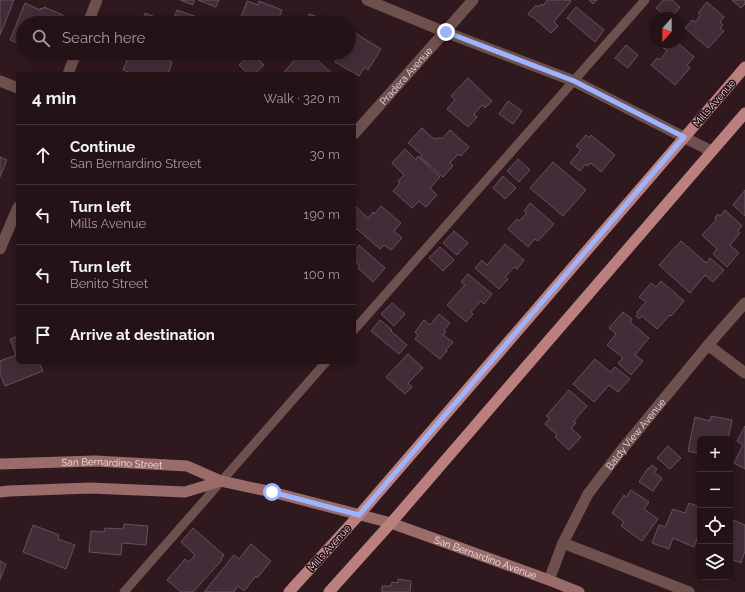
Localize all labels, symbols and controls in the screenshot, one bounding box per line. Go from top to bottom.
north arrow [649,12,685,48]
search box [16,16,356,60]
route end [437,23,455,41]
icon: search [30,27,52,49]
text: Search here [62,29,145,47]
street label: Pradera Avenue [377,44,434,107]
street label: Mills Avenue [691,77,737,129]
text: 4 min [32,88,76,108]
text: Walk · 320 m [264,91,340,106]
text: Continue [70,138,135,156]
icon: ahead [32,144,54,166]
text: 30 m [310,147,340,162]
text: San Bernardino Street [70,156,201,171]
text: Turn left [70,198,131,216]
icon: left [32,204,54,226]
text: 190 m [304,207,340,222]
text: Mills Avenue [70,216,146,231]
text: Turn left [70,258,131,276]
icon: left [32,264,54,286]
text: 100 m [303,267,340,282]
text: Benito Street [70,276,148,291]
icon: arrive [32,324,54,346]
text: Arrive at destination [70,326,215,344]
street label: Baldy View Avenue [603,396,667,472]
map controls [697,436,733,580]
button: + [697,436,733,472]
street label: San Bernardino Street [61,455,163,470]
button: − [697,472,733,508]
route start [263,483,281,501]
button: locate [697,508,733,544]
street label: Mills Avenue [305,522,353,573]
street label: San Bernardino Avenue [433,534,538,581]
button: layers [697,544,733,580]

